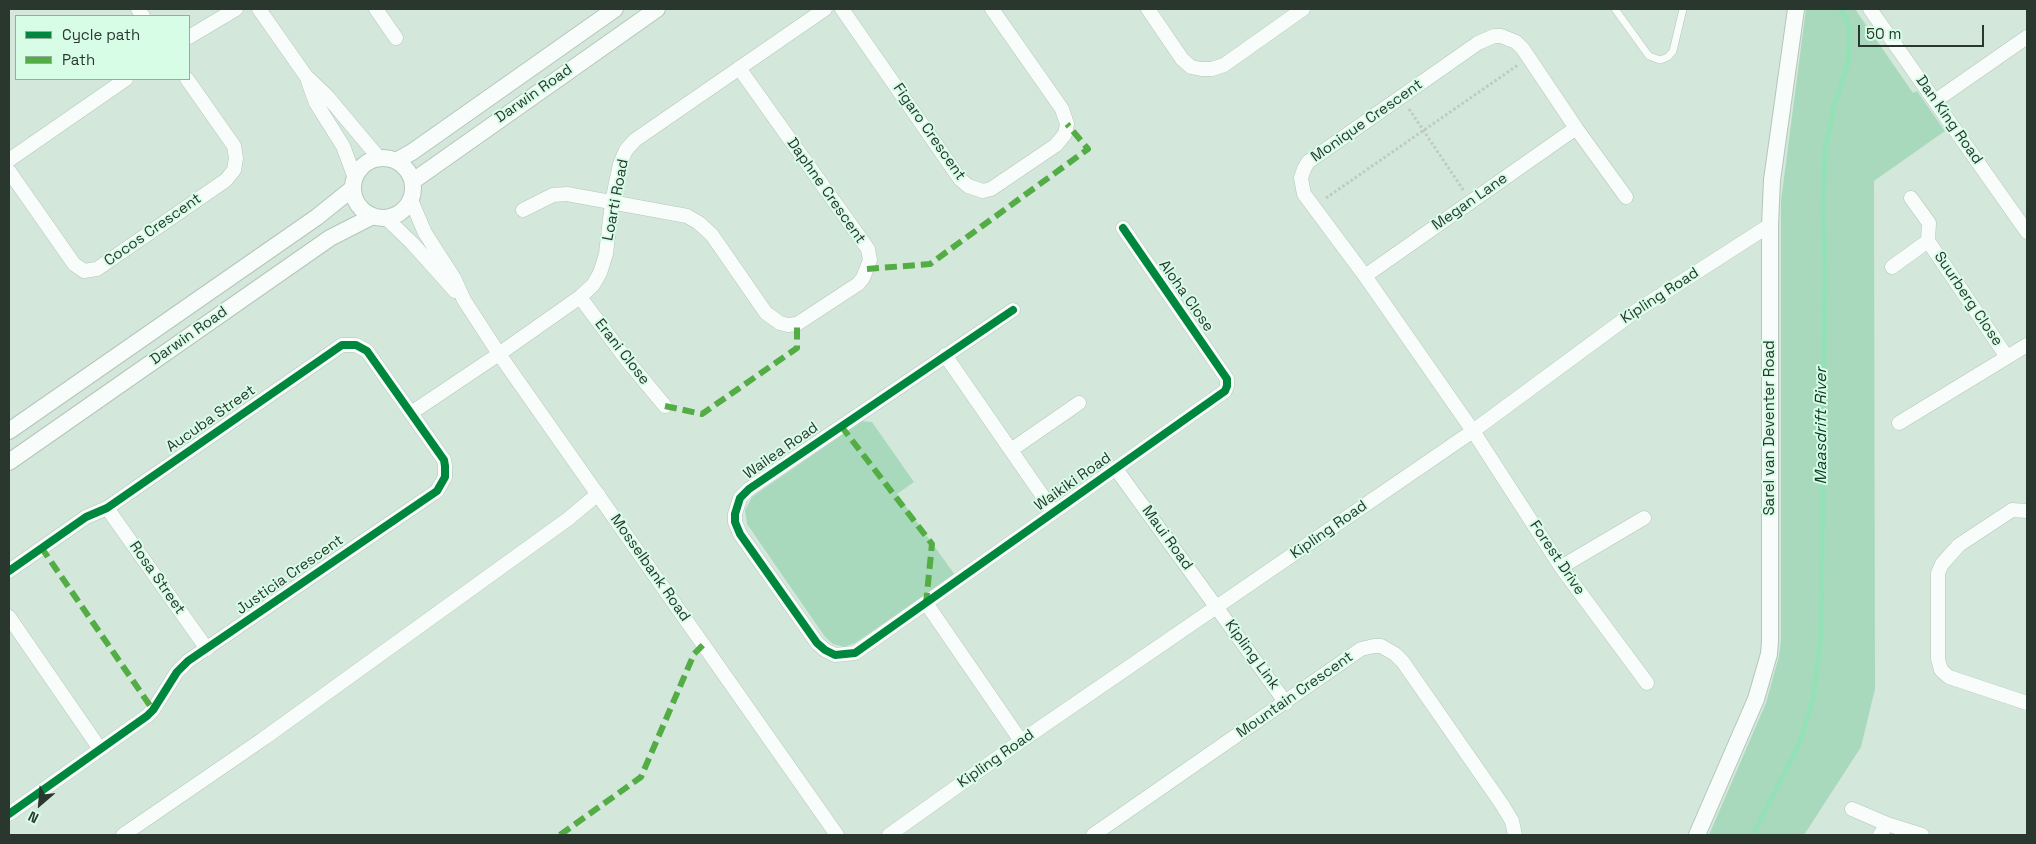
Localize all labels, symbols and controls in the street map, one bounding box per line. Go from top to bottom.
legend [15,15,190,80]
scale bar [1861,15,1987,47]
text: 50 m [1866,24,1901,43]
text: Cycle path [62,25,140,44]
text: Path [62,50,95,69]
street label: Darwin Road [492,61,576,127]
street label: Dan King Road [1912,72,1986,168]
street label: Monique Crescent [1308,76,1426,166]
street label: Figaro Crescent [889,80,969,184]
street label: Daphne Crescent [783,135,869,247]
street label: Loarti Road [599,158,633,242]
street label: Megan Lane [1429,169,1511,235]
street label: Cocos Crescent [101,190,205,270]
street label: Suurberg Close [1930,248,2006,350]
street label: Aloha Close [1155,257,1217,335]
street label: Kipling Road [1618,264,1702,328]
street label: Darwin Road [147,303,231,369]
street label: Erani Close [591,316,653,388]
street label: Sarel van Deventer Road [1761,340,1779,516]
water label: Maasdrift River [1812,368,1832,484]
street label: Aucuba Street [163,382,259,456]
street label: Wailea Road [740,419,822,483]
street label: Waikiki Road [1031,449,1115,515]
street label: Kipling Road [1287,497,1371,563]
street label: Maui Road [1138,502,1196,574]
street label: Mosselbank Road [606,511,694,625]
street label: Forest Drive [1526,517,1588,599]
street label: Justicia Crescent [233,531,347,619]
street label: Rosa Street [125,538,189,618]
street label: Kipling Link [1221,617,1283,693]
street label: Mountain Crescent [1233,648,1357,742]
street label: Kipling Road [954,726,1038,792]
north arrow [15,779,65,829]
text: N [25,807,41,828]

